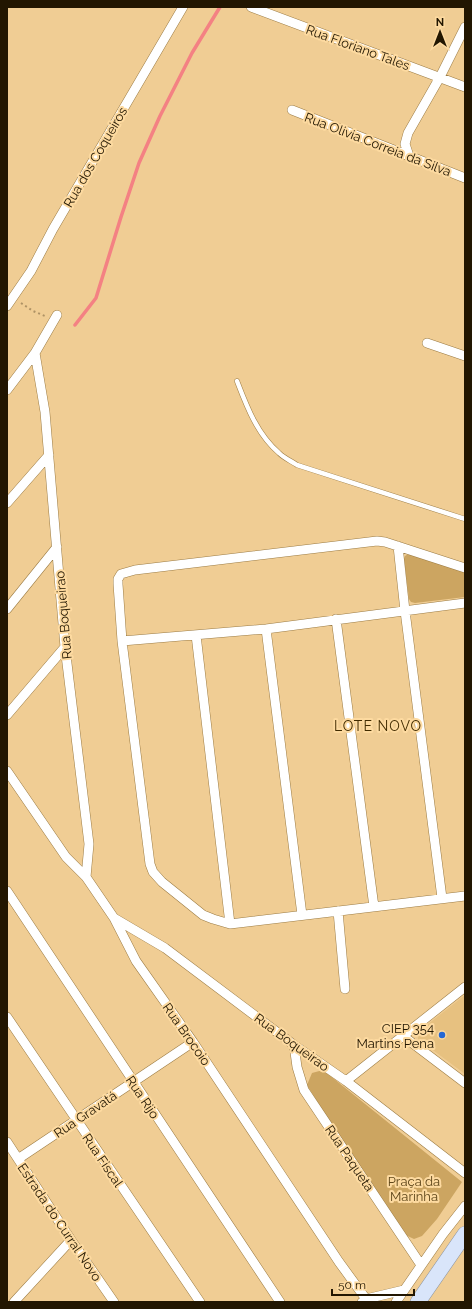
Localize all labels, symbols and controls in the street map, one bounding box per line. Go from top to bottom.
north arrow [420,12,460,52]
text: N [436,16,444,29]
street label: Rua Floriano Tales [304,22,412,73]
street label: Rua dos Coqueiros [61,105,130,210]
street label: Rua Olivia Correia da Silva [302,110,453,179]
street label: Rua Boqueirao [52,570,75,660]
district label: LOTE NOVO [334,718,422,734]
street label: Rua Brocoio [160,1000,214,1069]
street label: Rua Boqueirao [252,1010,332,1075]
place label: CIEP 354 Martins Pena [356,1021,434,1051]
marker: CIEP 354 Martins Pena [437,1030,447,1040]
street label: Rua Rijo [123,1073,162,1122]
street label: Rua Gravatá [51,1088,120,1141]
street label: Rua Paqueta [322,1122,377,1194]
street label: Rua Fiscal [79,1131,126,1190]
street label: Estrada do Curral Novo [15,1160,105,1284]
park label: Praça da Marinha [388,1174,440,1204]
scale bar [332,1271,414,1297]
text: 50 m [338,1278,366,1292]

